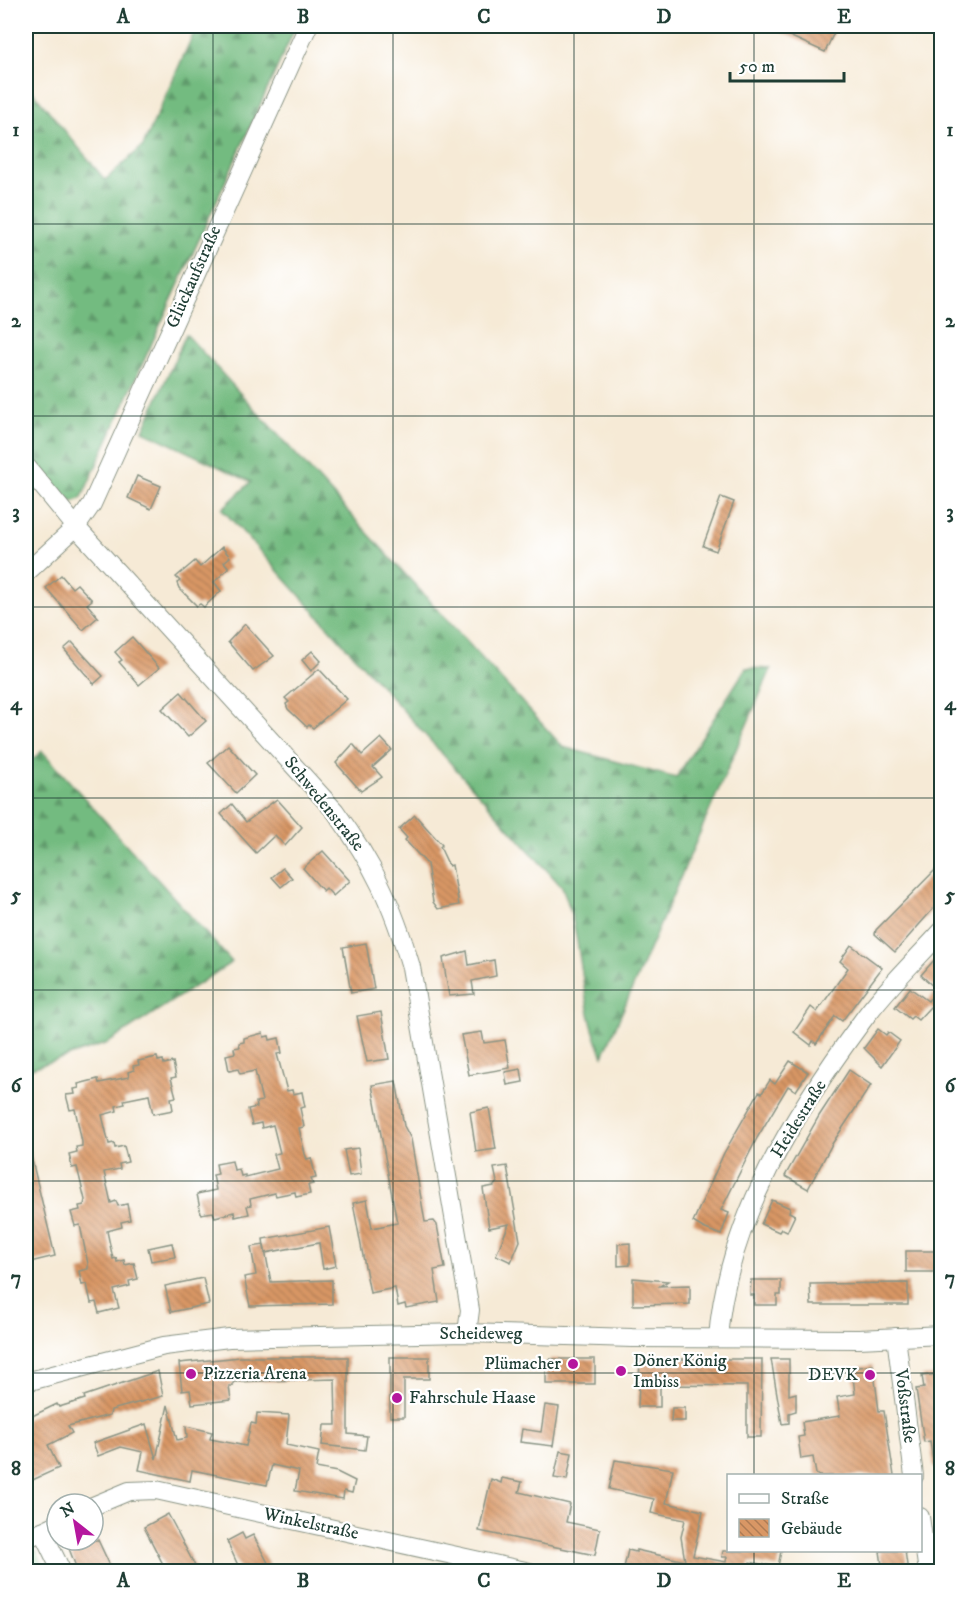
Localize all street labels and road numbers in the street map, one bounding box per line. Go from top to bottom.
street label: Glückaufstraße [162,222,226,332]
street label: Schwedenstraße [279,752,369,856]
street label: Heidestraße [766,1076,832,1162]
street label: Scheideweg [440,1323,523,1345]
street label: Voßstraße [889,1367,920,1444]
street label: Winkelstraße [260,1503,361,1545]

